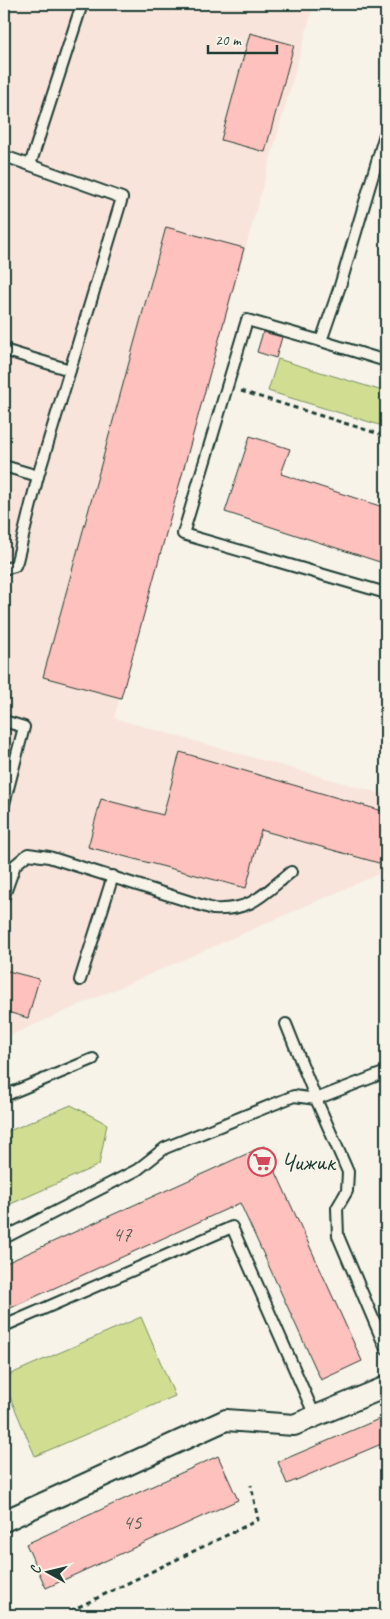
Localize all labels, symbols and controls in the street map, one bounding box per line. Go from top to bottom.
scale bar [208,22,276,54]
text: 20 m [215,31,242,50]
supermarket icon: Чижик [247,1147,277,1177]
place label: Чижик [281,1147,337,1177]
house number: 47 [113,1221,133,1247]
house number: 45 [123,1509,143,1535]
north arrow [22,1546,72,1596]
text: С [27,1564,45,1575]

